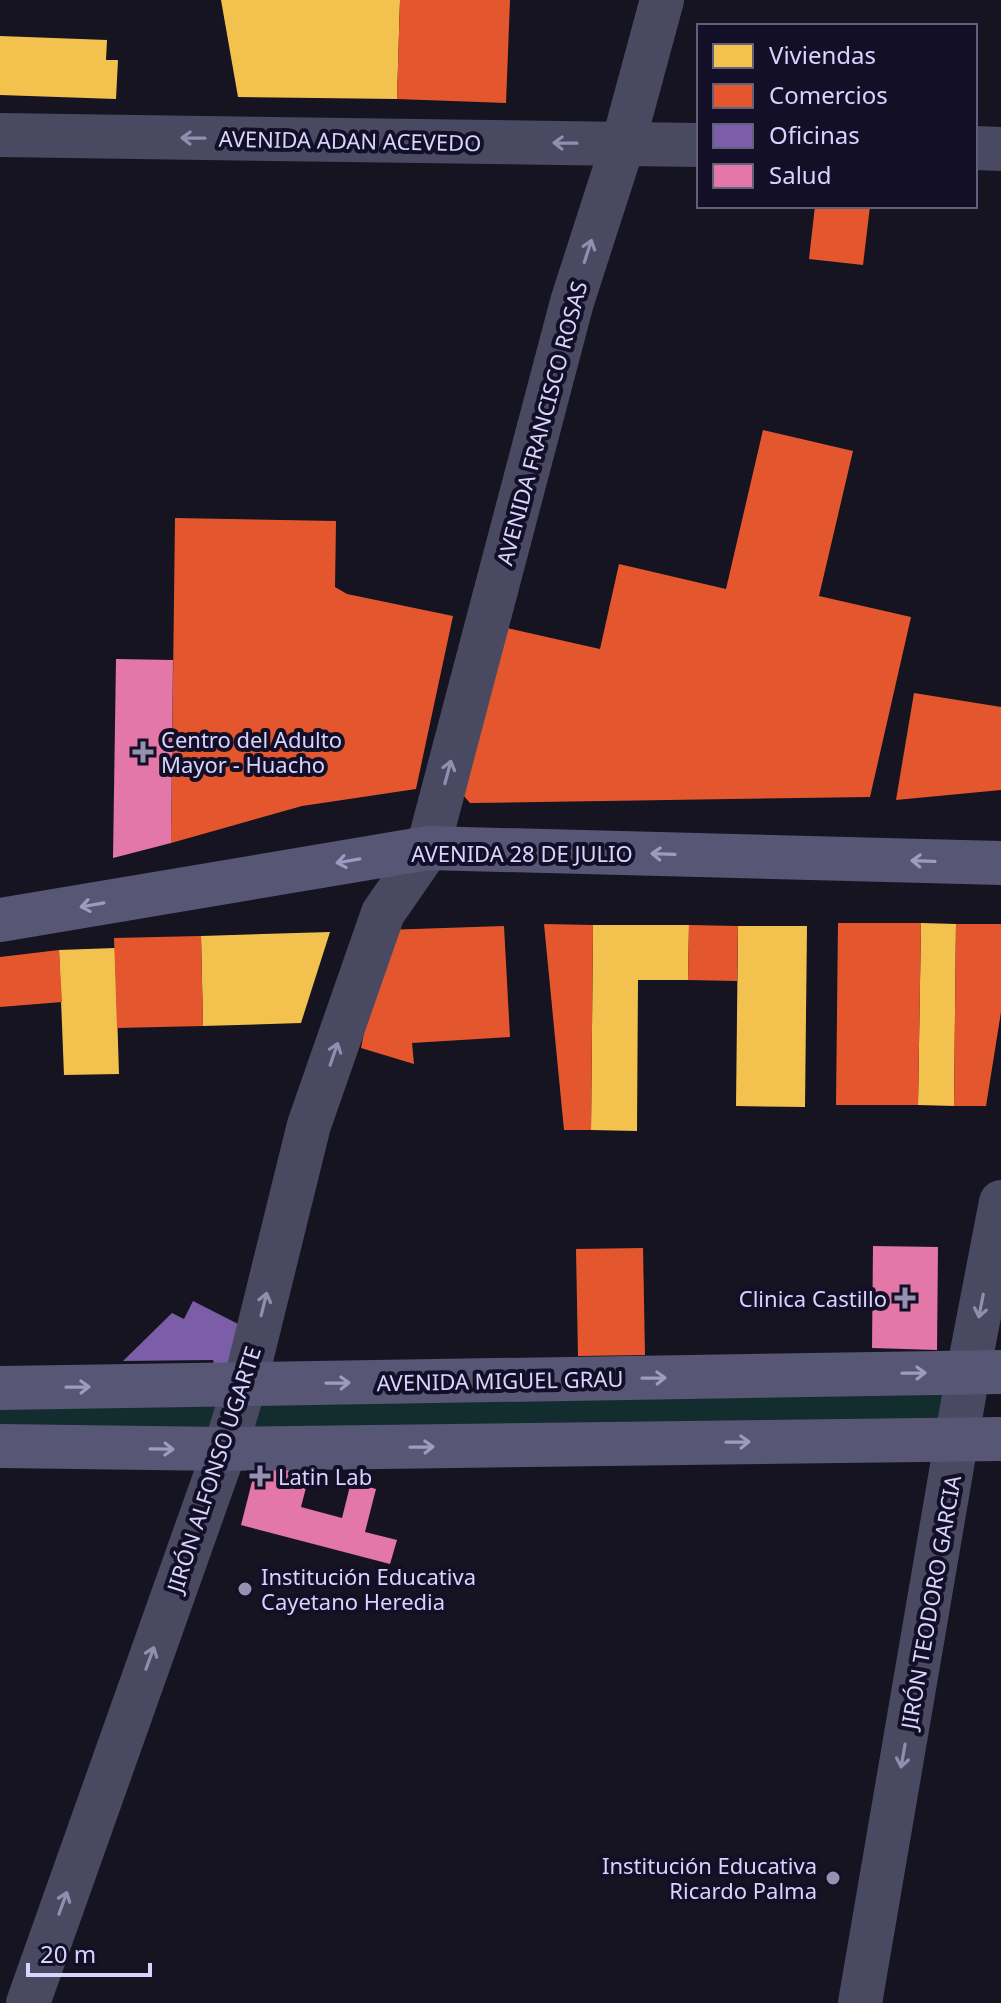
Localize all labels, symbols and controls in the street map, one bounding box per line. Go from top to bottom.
legend [697,24,977,208]
text: Viviendas [769,38,876,71]
text: Comercios [769,78,888,111]
text: Oficinas [769,118,860,151]
street label: AVENIDA ADAN ACEVEDO [218,123,482,157]
one-way arrow [180,130,207,146]
one-way arrow [552,135,579,151]
text: Salud [769,158,831,191]
one-way arrow [582,239,597,264]
street label: AVENIDA FRANCISCO ROSAS [489,278,593,568]
place label: Centro del Adulto Mayor - Huacho [161,724,342,779]
marker: Centro del Adulto Mayor - Huacho [132,741,154,763]
one-way arrow [441,760,456,786]
street label: AVENIDA 28 DE JULIO [411,838,633,868]
one-way arrow [650,846,677,862]
one-way arrow [910,853,937,868]
one-way arrow [336,855,362,870]
one-way arrow [80,898,105,913]
one-way arrow [327,1042,342,1067]
place label: Clinica Castillo [739,1283,887,1313]
marker: Clinica Castillo [894,1287,916,1309]
one-way arrow [258,1292,273,1318]
one-way arrow [972,1293,987,1318]
street label: JIRÓN ALFONSO UGARTE [158,1342,267,1598]
street label: AVENIDA MIGUEL GRAU [376,1363,624,1397]
one-way arrow [900,1366,927,1381]
one-way arrow [640,1370,667,1385]
one-way arrow [324,1375,351,1391]
one-way arrow [64,1379,91,1395]
one-way arrow [724,1435,751,1450]
one-way arrow [408,1439,435,1455]
one-way arrow [148,1441,175,1456]
place label: Latin Lab [278,1461,372,1491]
marker: Latin Lab [249,1465,271,1487]
street label: JIRÓN TEODORO GARCIA [893,1472,967,1733]
place label: Institución Educativa Cayetano Heredia [261,1561,476,1616]
marker: Institución Educativa Cayetano Heredia [236,1580,254,1598]
one-way arrow [144,1646,159,1671]
one-way arrow [895,1742,910,1768]
place label: Institución Educativa Ricardo Palma [602,1850,817,1905]
marker: Institución Educativa Ricardo Palma [824,1869,842,1887]
one-way arrow [57,1891,71,1916]
scale bar [28,1927,150,1977]
text: 20 m [40,1937,96,1970]

